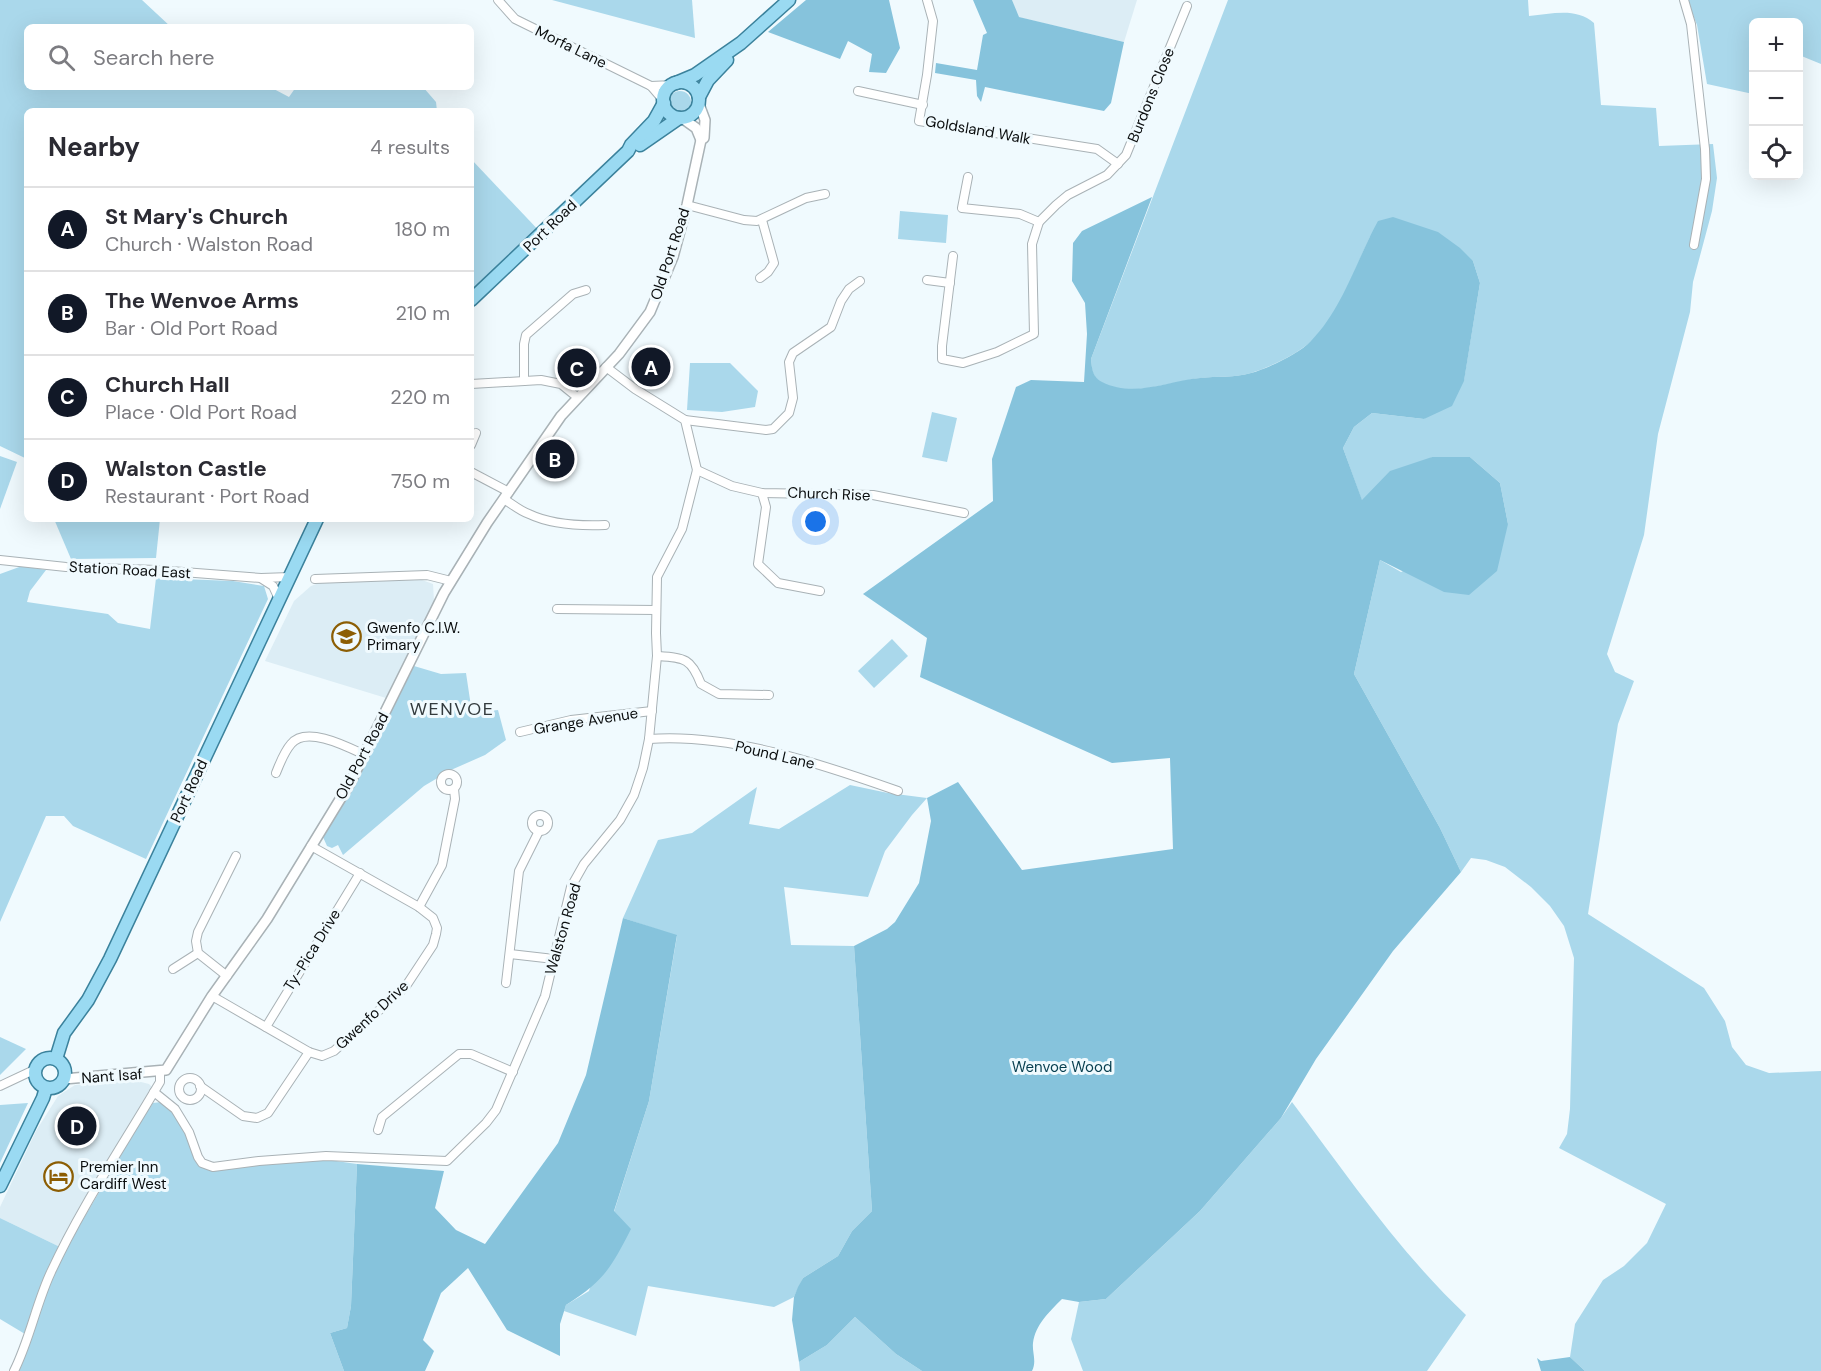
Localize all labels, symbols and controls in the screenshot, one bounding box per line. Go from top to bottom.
map controls [1749,18,1803,180]
button: + [1749,18,1803,72]
street label: Morfa Lane [532,21,610,73]
search box [24,24,474,90]
icon: search [45,41,78,74]
text: Search here [93,43,214,72]
street label: Burdons Close [1123,45,1179,145]
button: − [1749,72,1803,126]
street label: Goldsland Walk [924,111,1033,149]
button: locate [1749,126,1803,180]
text: Nearby [48,130,140,164]
text: 4 results [370,134,450,160]
street label: Port Road [519,195,581,257]
text: St Mary's Church [105,202,288,231]
street label: Old Port Road [646,205,694,303]
text: A [60,216,75,242]
text: 180 m [395,216,450,242]
text: Church · Walston Road [105,231,313,257]
text: The Wenvoe Arms [105,286,299,315]
text: B [61,300,74,326]
text: 210 m [395,300,450,326]
text: Bar · Old Port Road [105,315,278,341]
pin: A [632,344,670,389]
pin: C [558,346,596,391]
text: Church Hall [105,370,230,399]
text: C [60,384,75,410]
text: 220 m [390,384,450,410]
text: Place · Old Port Road [105,399,297,425]
pin: B [536,436,574,482]
text: Walston Castle [105,454,267,483]
text: D [60,468,75,494]
text: 750 m [391,468,450,494]
text: Restaurant · Port Road [105,483,310,509]
street label: Church Rise [787,483,871,505]
your location [801,507,830,536]
street label: Station Road East [68,557,192,583]
place label: Gwenfo C.I.W. Primary [367,618,460,655]
school or university icon: Gwenfo C.I.W. Primary [330,621,362,653]
district label: WENVOE [410,697,494,721]
street label: Grange Avenue [532,703,640,739]
street label: Old Port Road [331,709,393,803]
street label: Pound Lane [733,736,817,774]
street label: Port Road [166,756,212,826]
street label: Walston Road [540,881,586,977]
street label: Ty-Pica Drive [279,905,345,995]
street label: Gwenfo Drive [331,976,413,1054]
park label: Wenvoe Wood [1012,1057,1112,1077]
street label: Nant Isaf [81,1064,143,1088]
pin: D [58,1104,97,1148]
place label: Premier Inn Cardiff West [80,1157,167,1194]
hotel icon: Premier Inn Cardiff West [43,1160,75,1192]

